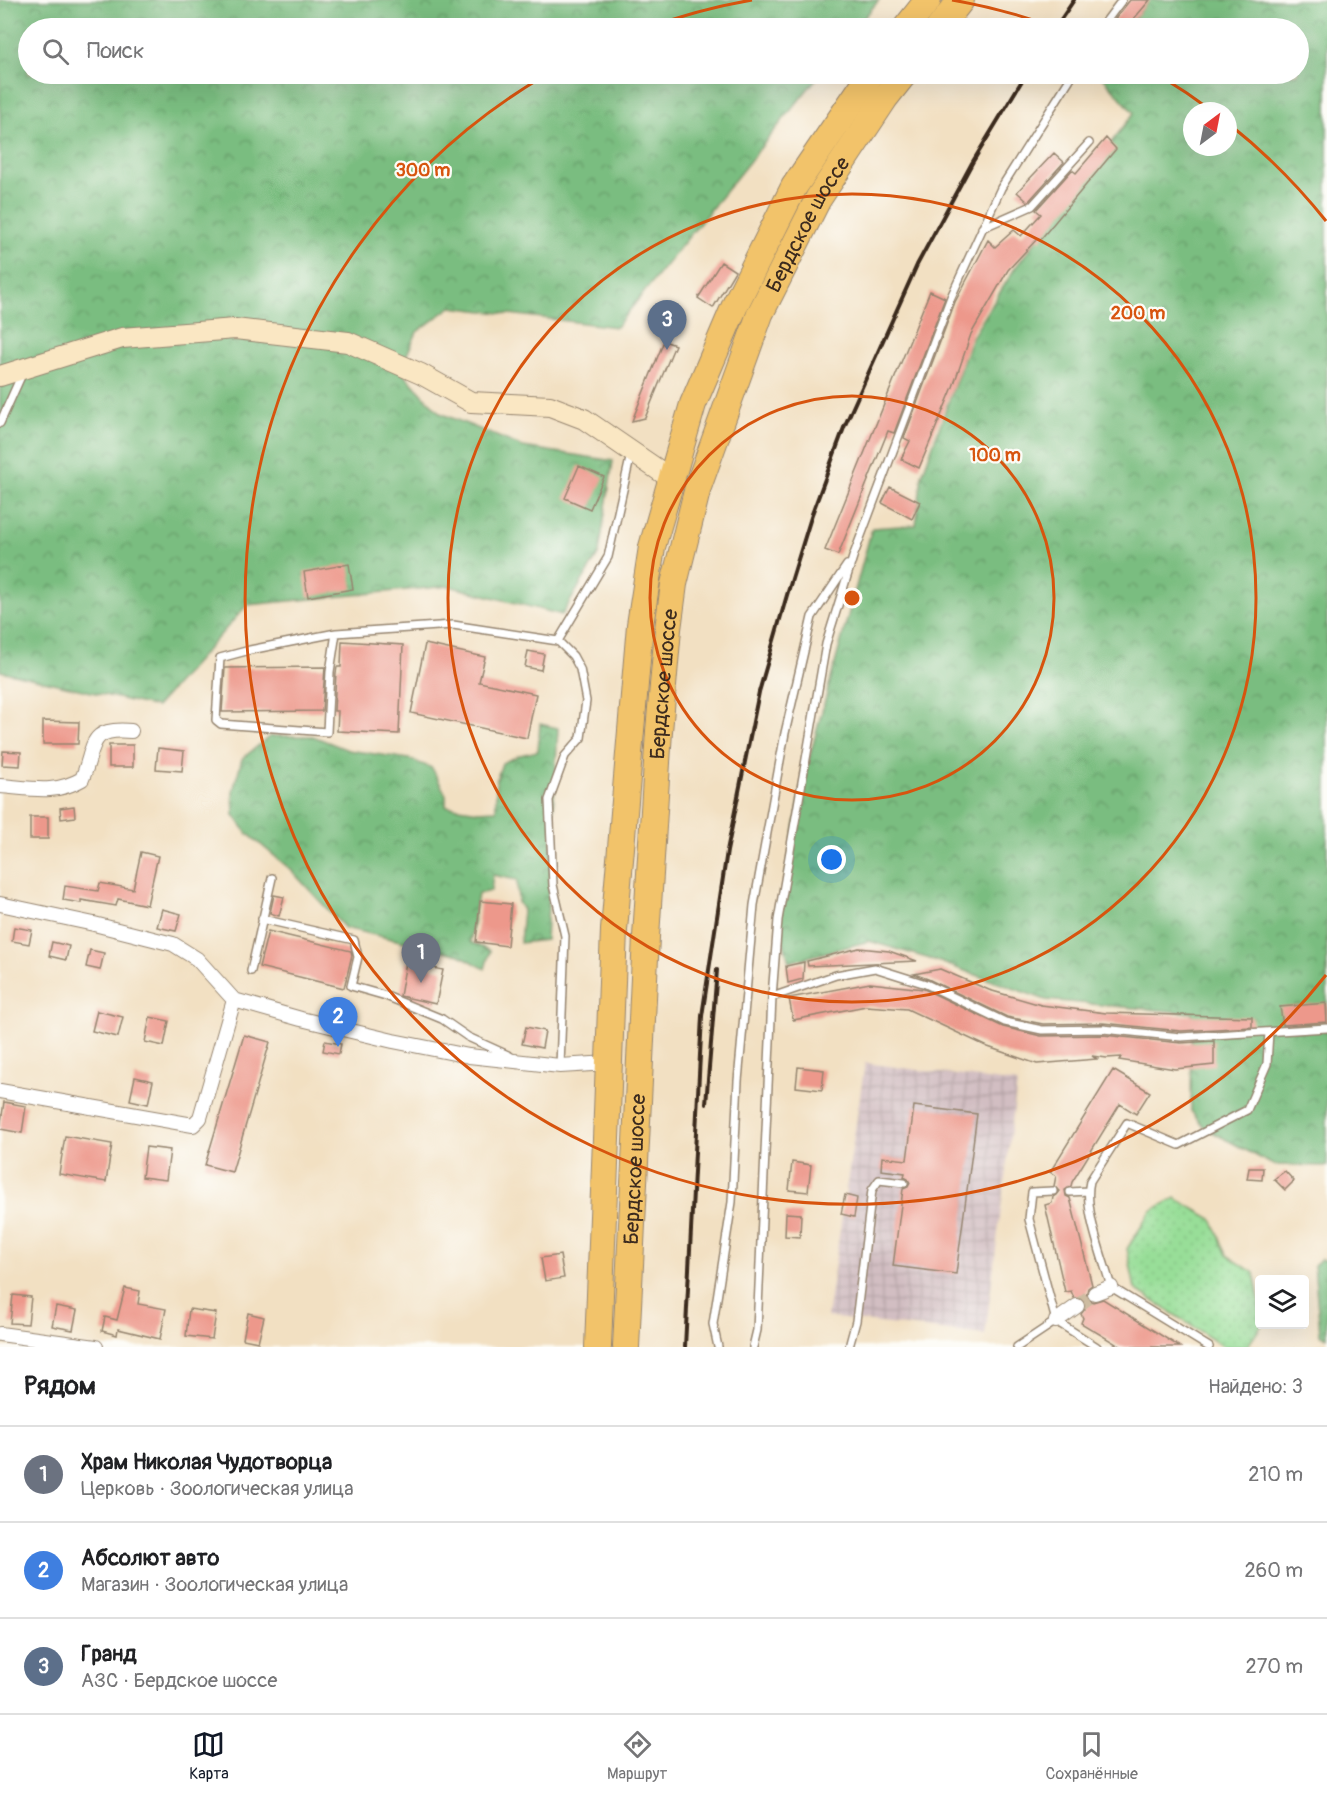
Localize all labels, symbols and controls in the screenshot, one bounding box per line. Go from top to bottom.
search box [18,18,1309,84]
icon: search [39,35,72,68]
text: Поиск [87,37,144,65]
north arrow [1183,102,1237,156]
street label: Бердское шоссе [760,151,857,297]
text: 300 m [396,159,450,182]
pin: 3 [648,300,686,350]
text: 200 m [1111,302,1165,325]
text: 100 m [969,444,1021,467]
centre of rings [842,588,862,608]
street label: Бердское шоссе [644,607,685,760]
your location [817,845,846,874]
pin: 1 [402,934,440,983]
pin: 2 [318,998,358,1047]
street label: Бердское шоссе [618,1092,652,1245]
map controls [1255,1275,1309,1329]
button: layers [1255,1275,1309,1329]
text: Рядом [24,1370,96,1402]
text: Найдено: 3 [1208,1374,1303,1399]
text: Храм Николая Чудотворца [81,1448,332,1476]
text: 1 [40,1462,47,1487]
text: 210 m [1248,1462,1303,1487]
text: Церковь · Зоологическая улица [81,1476,353,1501]
text: Абсолют авто [81,1544,219,1572]
text: 2 [38,1558,49,1583]
text: 260 m [1244,1558,1303,1583]
text: Магазин · Зоологическая улица [81,1572,348,1597]
text: Гранд [81,1640,136,1668]
text: 3 [38,1654,49,1679]
text: 270 m [1245,1654,1303,1679]
text: АЗС · Бердское шоссе [81,1668,277,1693]
tab: Карта [189,1728,229,1784]
tab: Маршрут [607,1728,667,1784]
tab: Сохранённые [1046,1728,1138,1784]

